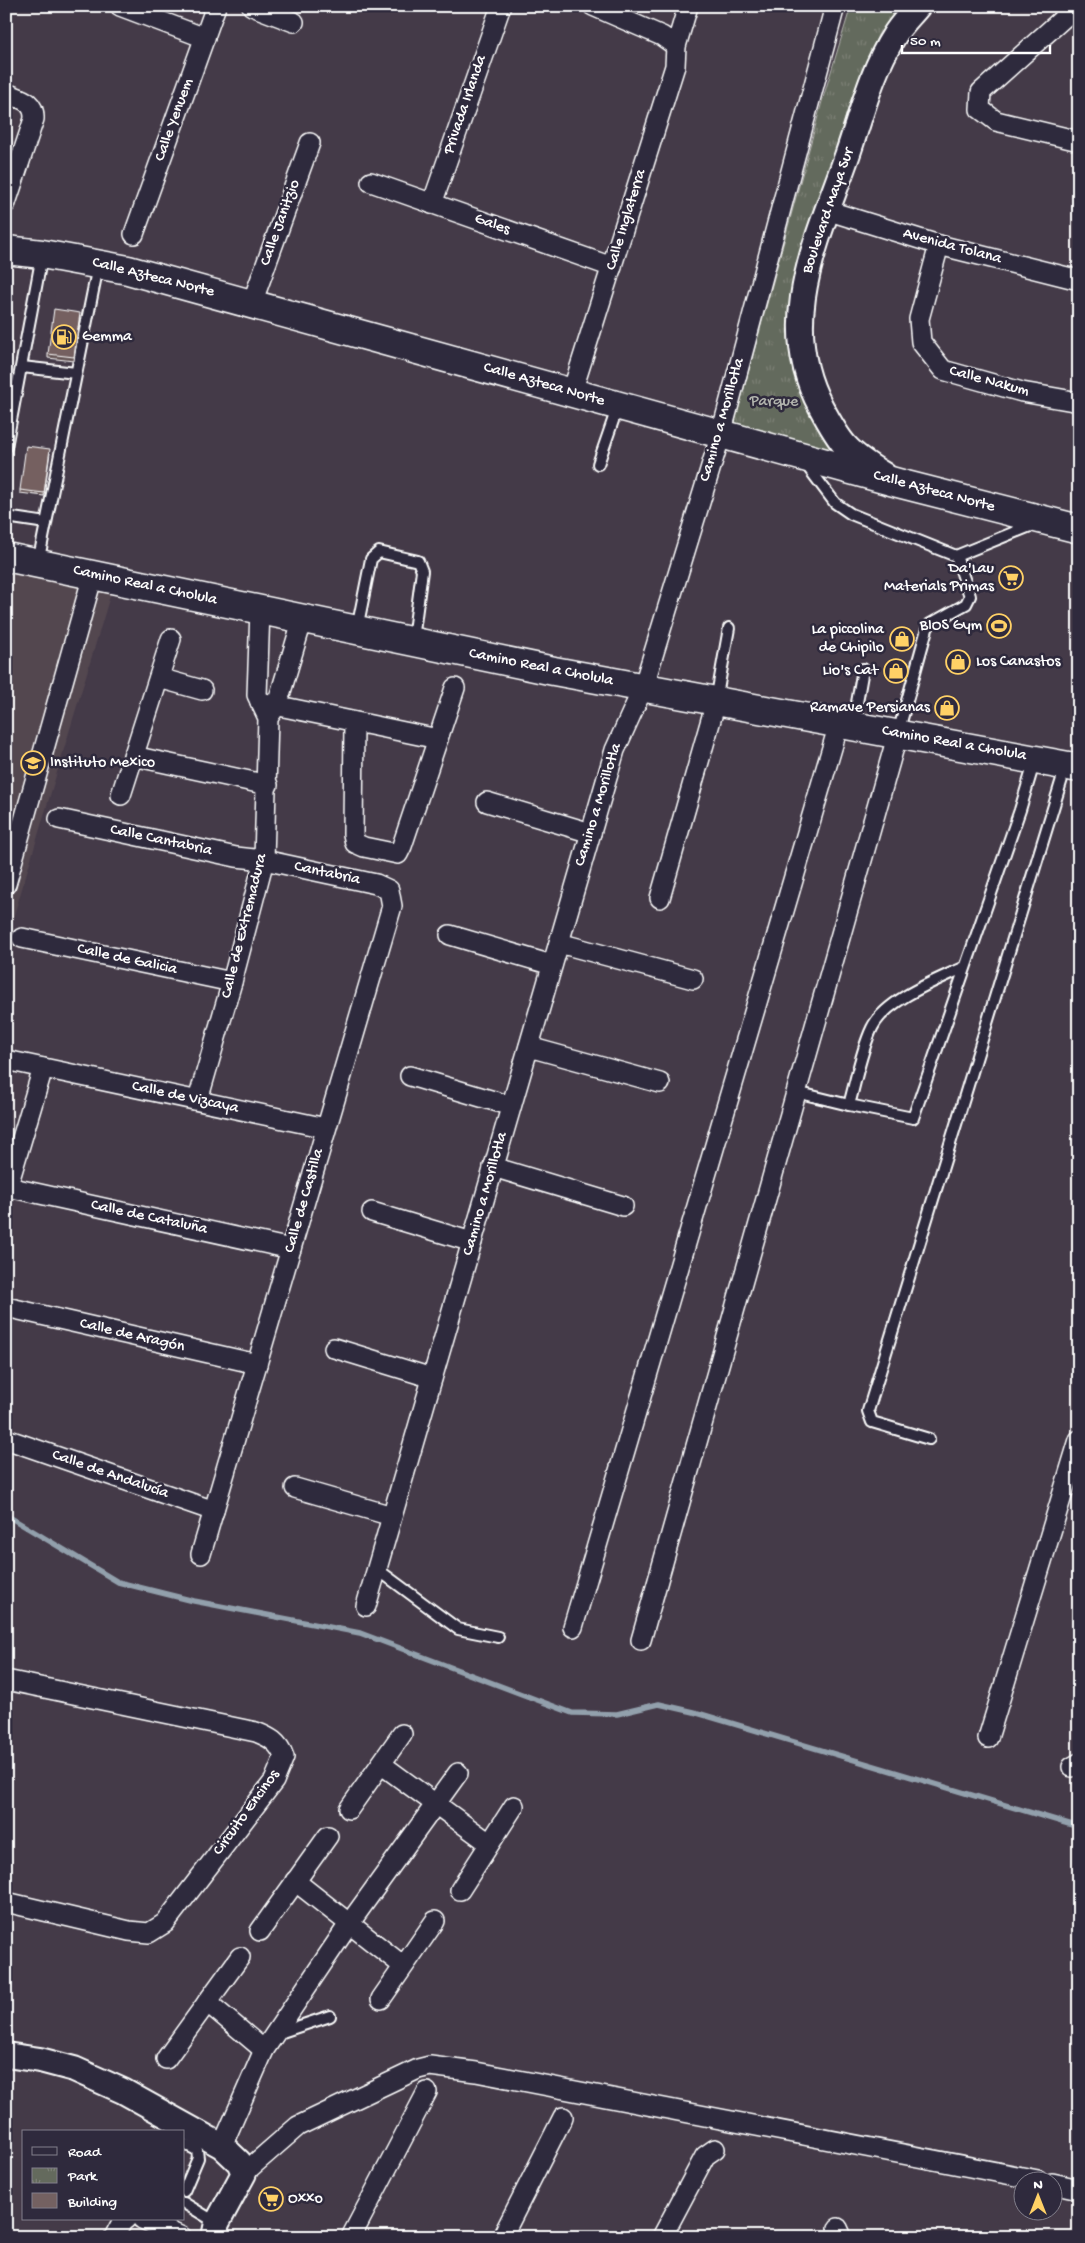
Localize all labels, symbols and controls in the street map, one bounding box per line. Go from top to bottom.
scale bar [902,22,1050,54]
text: 50 m [910,33,941,51]
street label: Privada Irlanda [440,52,492,158]
street label: Calle Yenuem [151,75,199,164]
street label: Boulevard Maya Sur [798,144,860,277]
street label: Calle Inglaterra [603,166,652,273]
street label: Calle Janitzio [257,177,305,269]
street label: Gales [472,210,514,241]
street label: Avenida Tolana [901,225,1004,270]
street label: Calle Azteca Norte [90,254,217,303]
fuel station icon: Gemma [51,324,77,350]
place label: Gemma [82,328,133,347]
street label: Camino a Morillotla [696,355,750,484]
street label: Calle Azteca Norte [481,359,608,412]
street label: Calle Nakum [947,362,1032,402]
park label: Parque [749,393,799,412]
street label: Calle Azteca Norte [871,467,998,518]
place label: Da'Lau Materials Primas [884,560,995,597]
street label: Camino Real a Cholula [71,561,220,611]
supermarket icon: Da'Lau Materials Primas [998,565,1024,591]
sports icon: BIOS Gym [986,613,1012,639]
place label: BIOS Gym [919,617,983,636]
place label: La piccolina de Chipilo [811,621,885,658]
shop icon: La piccolina de Chipilo [889,626,915,652]
street label: Camino Real a Cholula [467,645,616,692]
shop icon: Los Canastos [945,649,971,675]
place label: Los Canastos [976,653,1062,672]
shop icon: Lio's Cat [883,658,909,684]
place label: Lio's Cat [823,662,879,681]
shop icon: Ramave Persianas [934,695,960,721]
place label: Ramave Persianas [810,699,931,718]
street label: Camino Real a Cholula [880,722,1029,766]
street label: Camino a Morillotla [571,740,627,869]
school or university icon: Instituto Mexico [20,750,46,776]
place label: Instituto Mexico [50,754,155,773]
street label: Calle Cantabria [108,821,215,861]
street label: Calle de Extremadura [218,851,272,1000]
street label: Cantabria [292,858,363,890]
street label: Calle de Galicia [75,940,180,980]
street label: Calle de Vizcaya [130,1077,241,1119]
street label: Camino a Morillotla [459,1129,513,1258]
street label: Calle de Castilla [281,1146,329,1255]
street label: Calle de Cataluña [89,1196,210,1240]
street label: Calle de Aragón [78,1315,187,1357]
street label: Calle de Andalucía [49,1446,172,1504]
street label: Circuito Encinos [210,1766,285,1859]
legend [22,2130,185,2220]
text: Road [68,2144,102,2162]
text: Park [67,2168,98,2186]
north arrow [1012,2170,1062,2220]
text: N [1033,2177,1043,2194]
supermarket icon: Oxxo [258,2186,284,2212]
place label: Oxxo [288,2190,323,2209]
text: Building [67,2194,117,2212]

